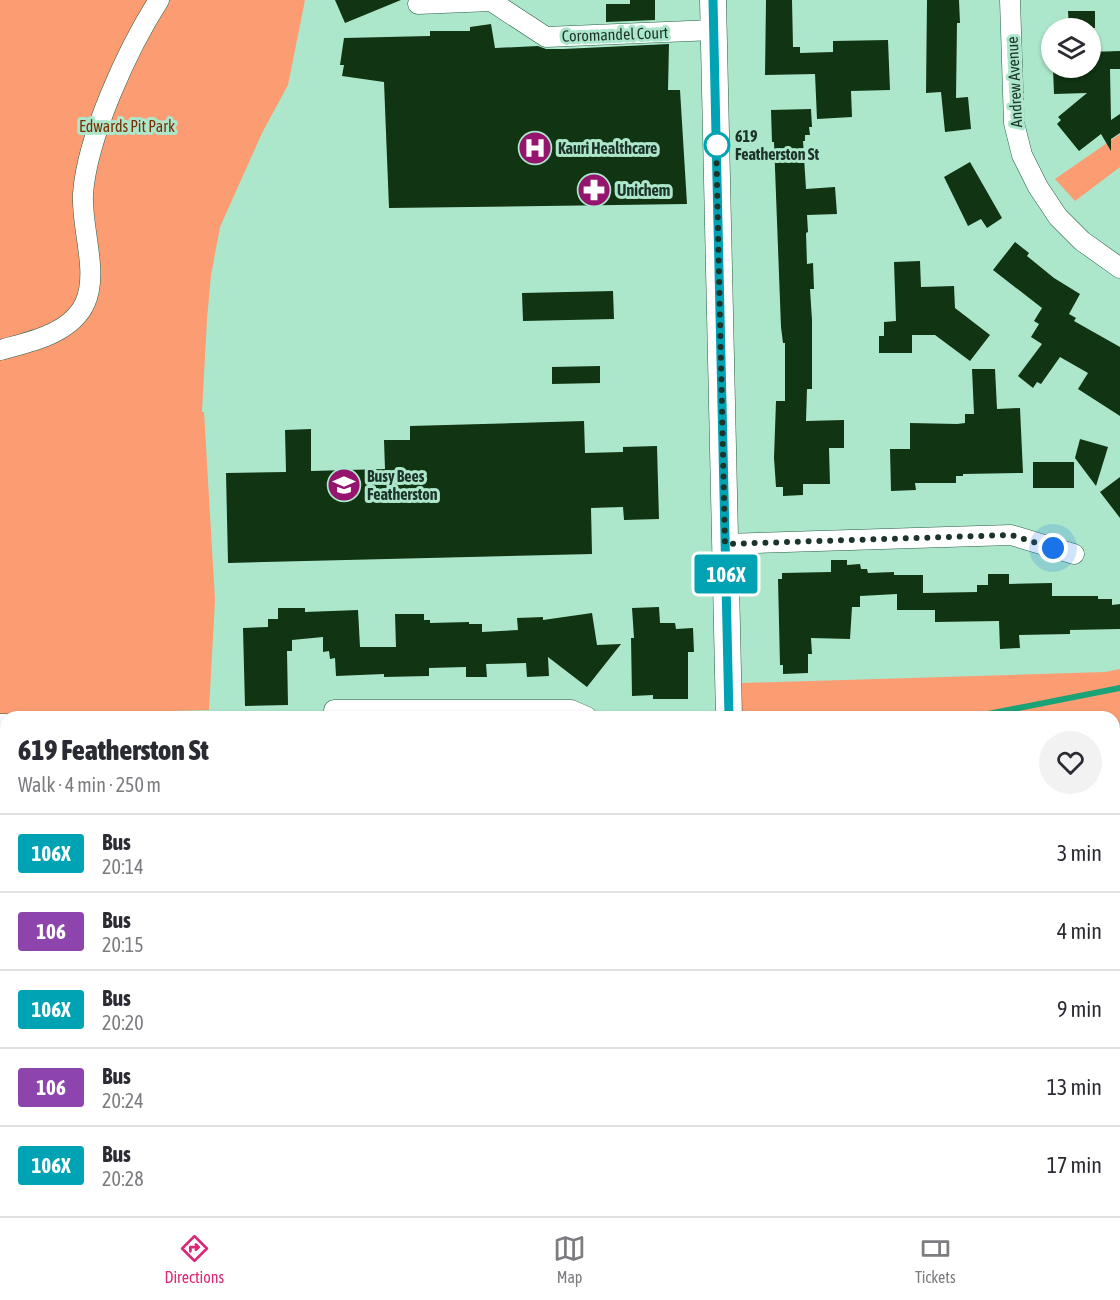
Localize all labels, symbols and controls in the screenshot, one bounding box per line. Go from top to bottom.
map controls [1041,18,1101,78]
button: layers [1041,18,1101,78]
street label: Coromandel Court [561,23,669,45]
street label: Andrew Avenue [1003,36,1025,128]
park label: Edwards Pit Park [79,117,175,135]
place label: 619 Featherston St [735,127,819,163]
hospital icon: Kauri Healthcare [517,130,553,166]
marker: 619 Featherston St [704,132,730,158]
place label: Kauri Healthcare [558,139,657,157]
pharmacy icon: Unichem [576,172,612,208]
place label: Unichem [617,181,670,199]
school or university icon: Busy Bees Featherston [326,467,362,503]
place label: Busy Bees Featherston [367,467,438,503]
your location [1038,533,1068,563]
line badge: 106X [684,554,768,594]
text: 106X [706,562,746,586]
button: heart [1039,731,1102,794]
text: 619 Featherston St [18,734,208,766]
text: Walk · 4 min · 250 m [18,773,161,796]
text: Bus [102,829,131,855]
text: 3 min [1057,840,1102,866]
text: 106X [31,841,71,865]
text: 20:14 [102,855,144,878]
text: Bus [102,907,131,933]
text: 4 min [1057,918,1102,944]
text: 106 [36,919,66,943]
text: 20:15 [102,933,144,956]
text: Bus [102,985,131,1011]
text: 9 min [1057,996,1102,1022]
text: 106X [31,997,71,1021]
text: 20:20 [102,1011,144,1034]
text: Bus [102,1063,131,1089]
text: 13 min [1047,1074,1102,1100]
text: 106 [36,1075,66,1099]
text: 20:24 [102,1089,144,1112]
text: Bus [102,1141,131,1167]
text: 17 min [1047,1152,1102,1178]
text: 106X [31,1153,71,1177]
text: 20:28 [102,1167,144,1190]
tab: Directions [164,1232,224,1286]
tab: Map [553,1232,586,1286]
tab: Tickets [915,1232,956,1286]

